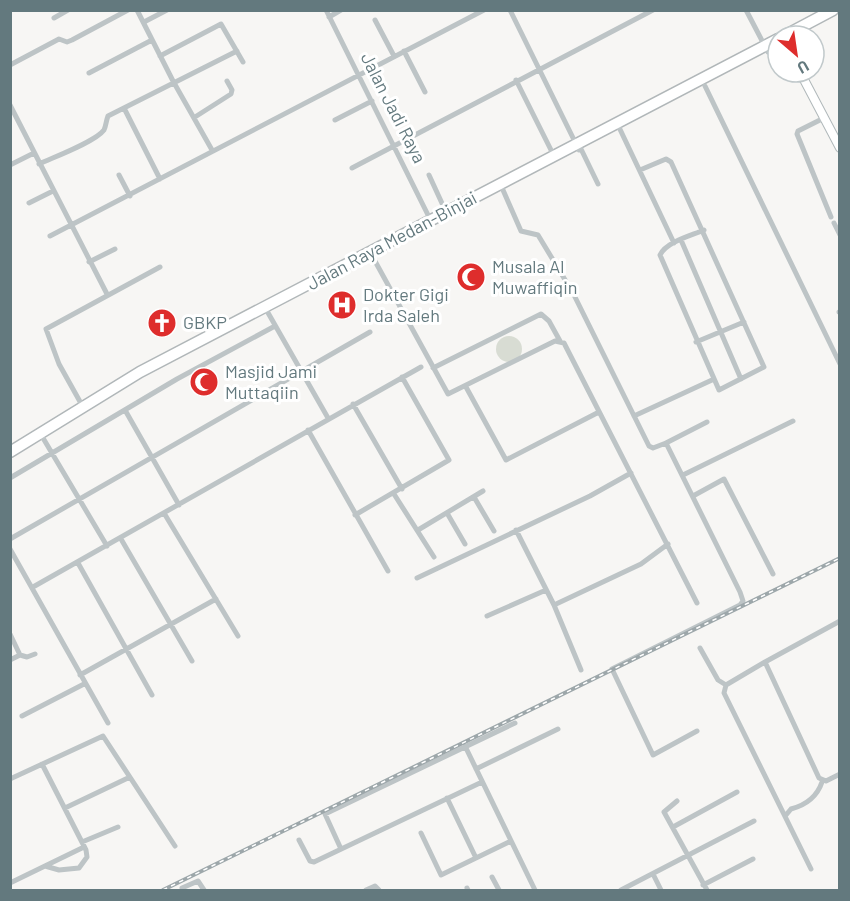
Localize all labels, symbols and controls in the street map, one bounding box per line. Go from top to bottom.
north arrow [766,24,826,84]
street label: Jalan Jadi Raya [357,49,431,167]
text: U [795,57,813,78]
street label: Jalan Raya Medan-Binjai [303,186,480,294]
place label: Musala Al Muwaffiqin [492,255,578,298]
mosque icon: Musala Al Muwaffiqin [455,261,487,293]
place label: Dokter Gigi Irda Saleh [363,283,449,326]
hospital icon: Dokter Gigi Irda Saleh [326,289,358,321]
church icon: GBKP [146,307,178,339]
place label: GBKP [183,311,227,333]
place label: Masjid Jami Muttaqiin [225,360,317,403]
mosque icon: Masjid Jami Muttaqiin [188,366,220,398]

